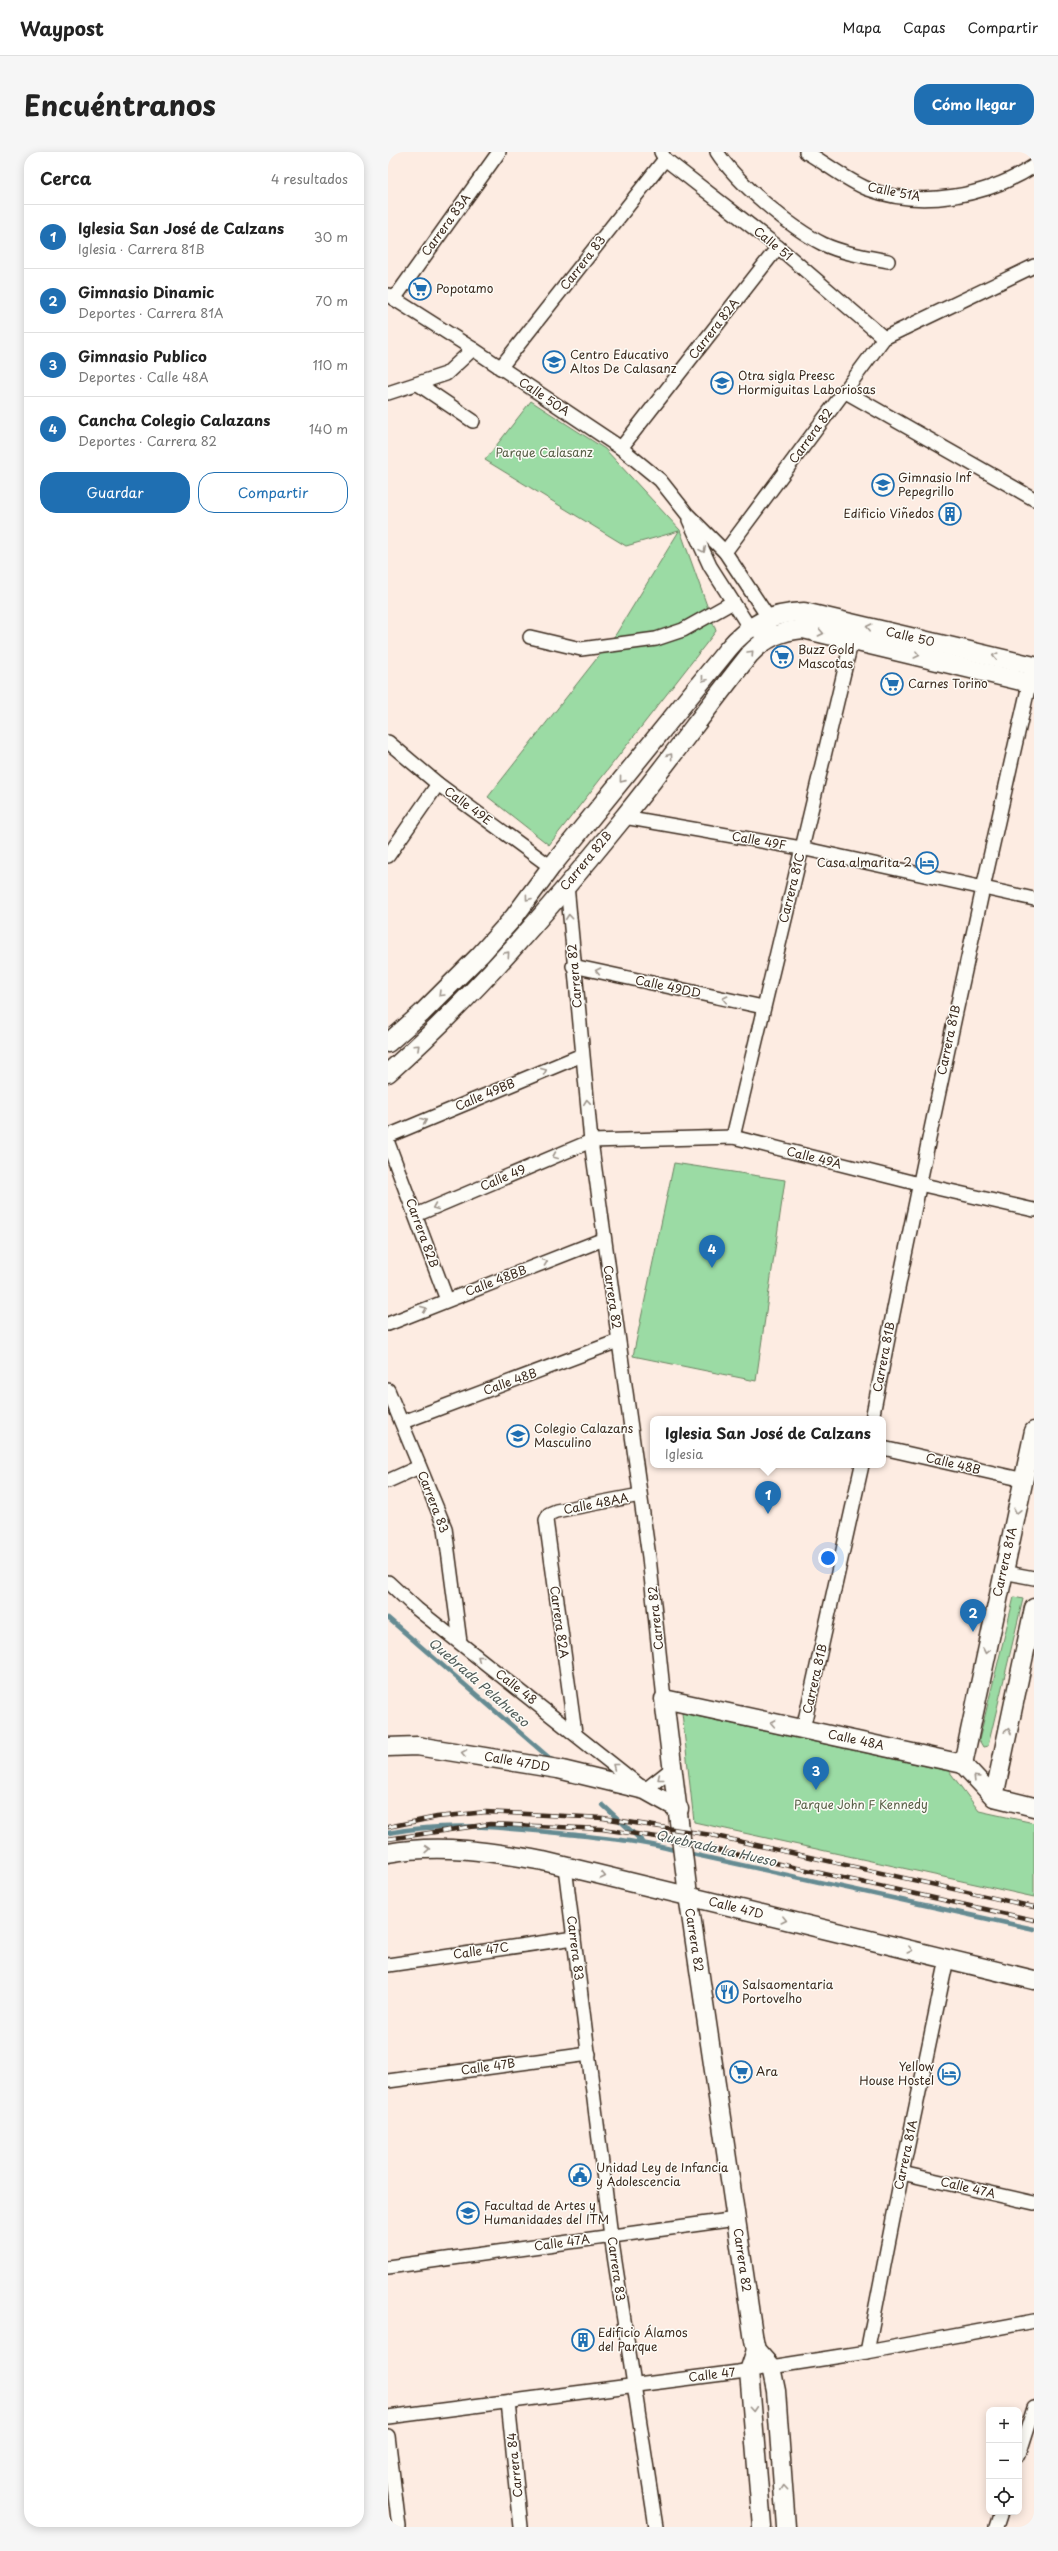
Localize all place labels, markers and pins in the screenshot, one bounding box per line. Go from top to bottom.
supermarket icon: Popotamo [407,276,433,302]
place label: Popotamo [436,279,494,297]
place label: Centro Educativo Altos De Calasanz [570,345,677,377]
school or university icon: Centro Educativo Altos De Calasanz [541,349,567,375]
place label: Otra sigla Preesc Hormiguitas Laboriosas [738,366,876,398]
school or university icon: Otra sigla Preesc Hormiguitas Laboriosas [709,370,735,396]
place label: Gimnasio Inf Pepegrillo [898,468,972,500]
school or university icon: Gimnasio Inf Pepegrillo [870,472,896,498]
building icon: Edificio Viñedos [937,501,963,527]
place label: Edificio Viñedos [844,504,935,522]
place label: Buzz Gold Mascotas [798,640,855,672]
supermarket icon: Buzz Gold Mascotas [769,644,795,670]
supermarket icon: Carnes Torino [879,671,905,697]
place label: Carnes Torino [908,674,988,692]
hotel icon: Casa almarita 2 [914,850,940,876]
place label: Casa almarita 2 [817,853,912,871]
pin: 4 [699,1235,725,1268]
place label: Colegio Calazans Masculino [534,1419,634,1451]
school or university icon: Colegio Calazans Masculino [505,1423,531,1449]
pin: 1 [755,1481,781,1514]
pin: 2 [960,1599,986,1632]
pin: 3 [803,1757,829,1790]
place label: Salsaomentaria Portovelho [742,1975,834,2007]
restaurant icon: Salsaomentaria Portovelho [714,1979,740,2005]
place label: Yellow House Hostel [859,2057,935,2089]
supermarket icon: Ara [728,2059,754,2085]
hotel icon: Yellow House Hostel [936,2061,962,2087]
place label: Ara [756,2062,779,2080]
place label: Unidad Ley de Infancia y Adolescencia [596,2158,729,2190]
public building icon: Unidad Ley de Infancia y Adolescencia [567,2162,593,2188]
place label: Facultad de Artes y Humanidades del ITM [484,2196,609,2228]
school or university icon: Facultad de Artes y Humanidades del ITM [455,2200,481,2226]
place label: Edificio Álamos del Parque [598,2323,688,2355]
building icon: Edificio Álamos del Parque [570,2327,596,2353]

